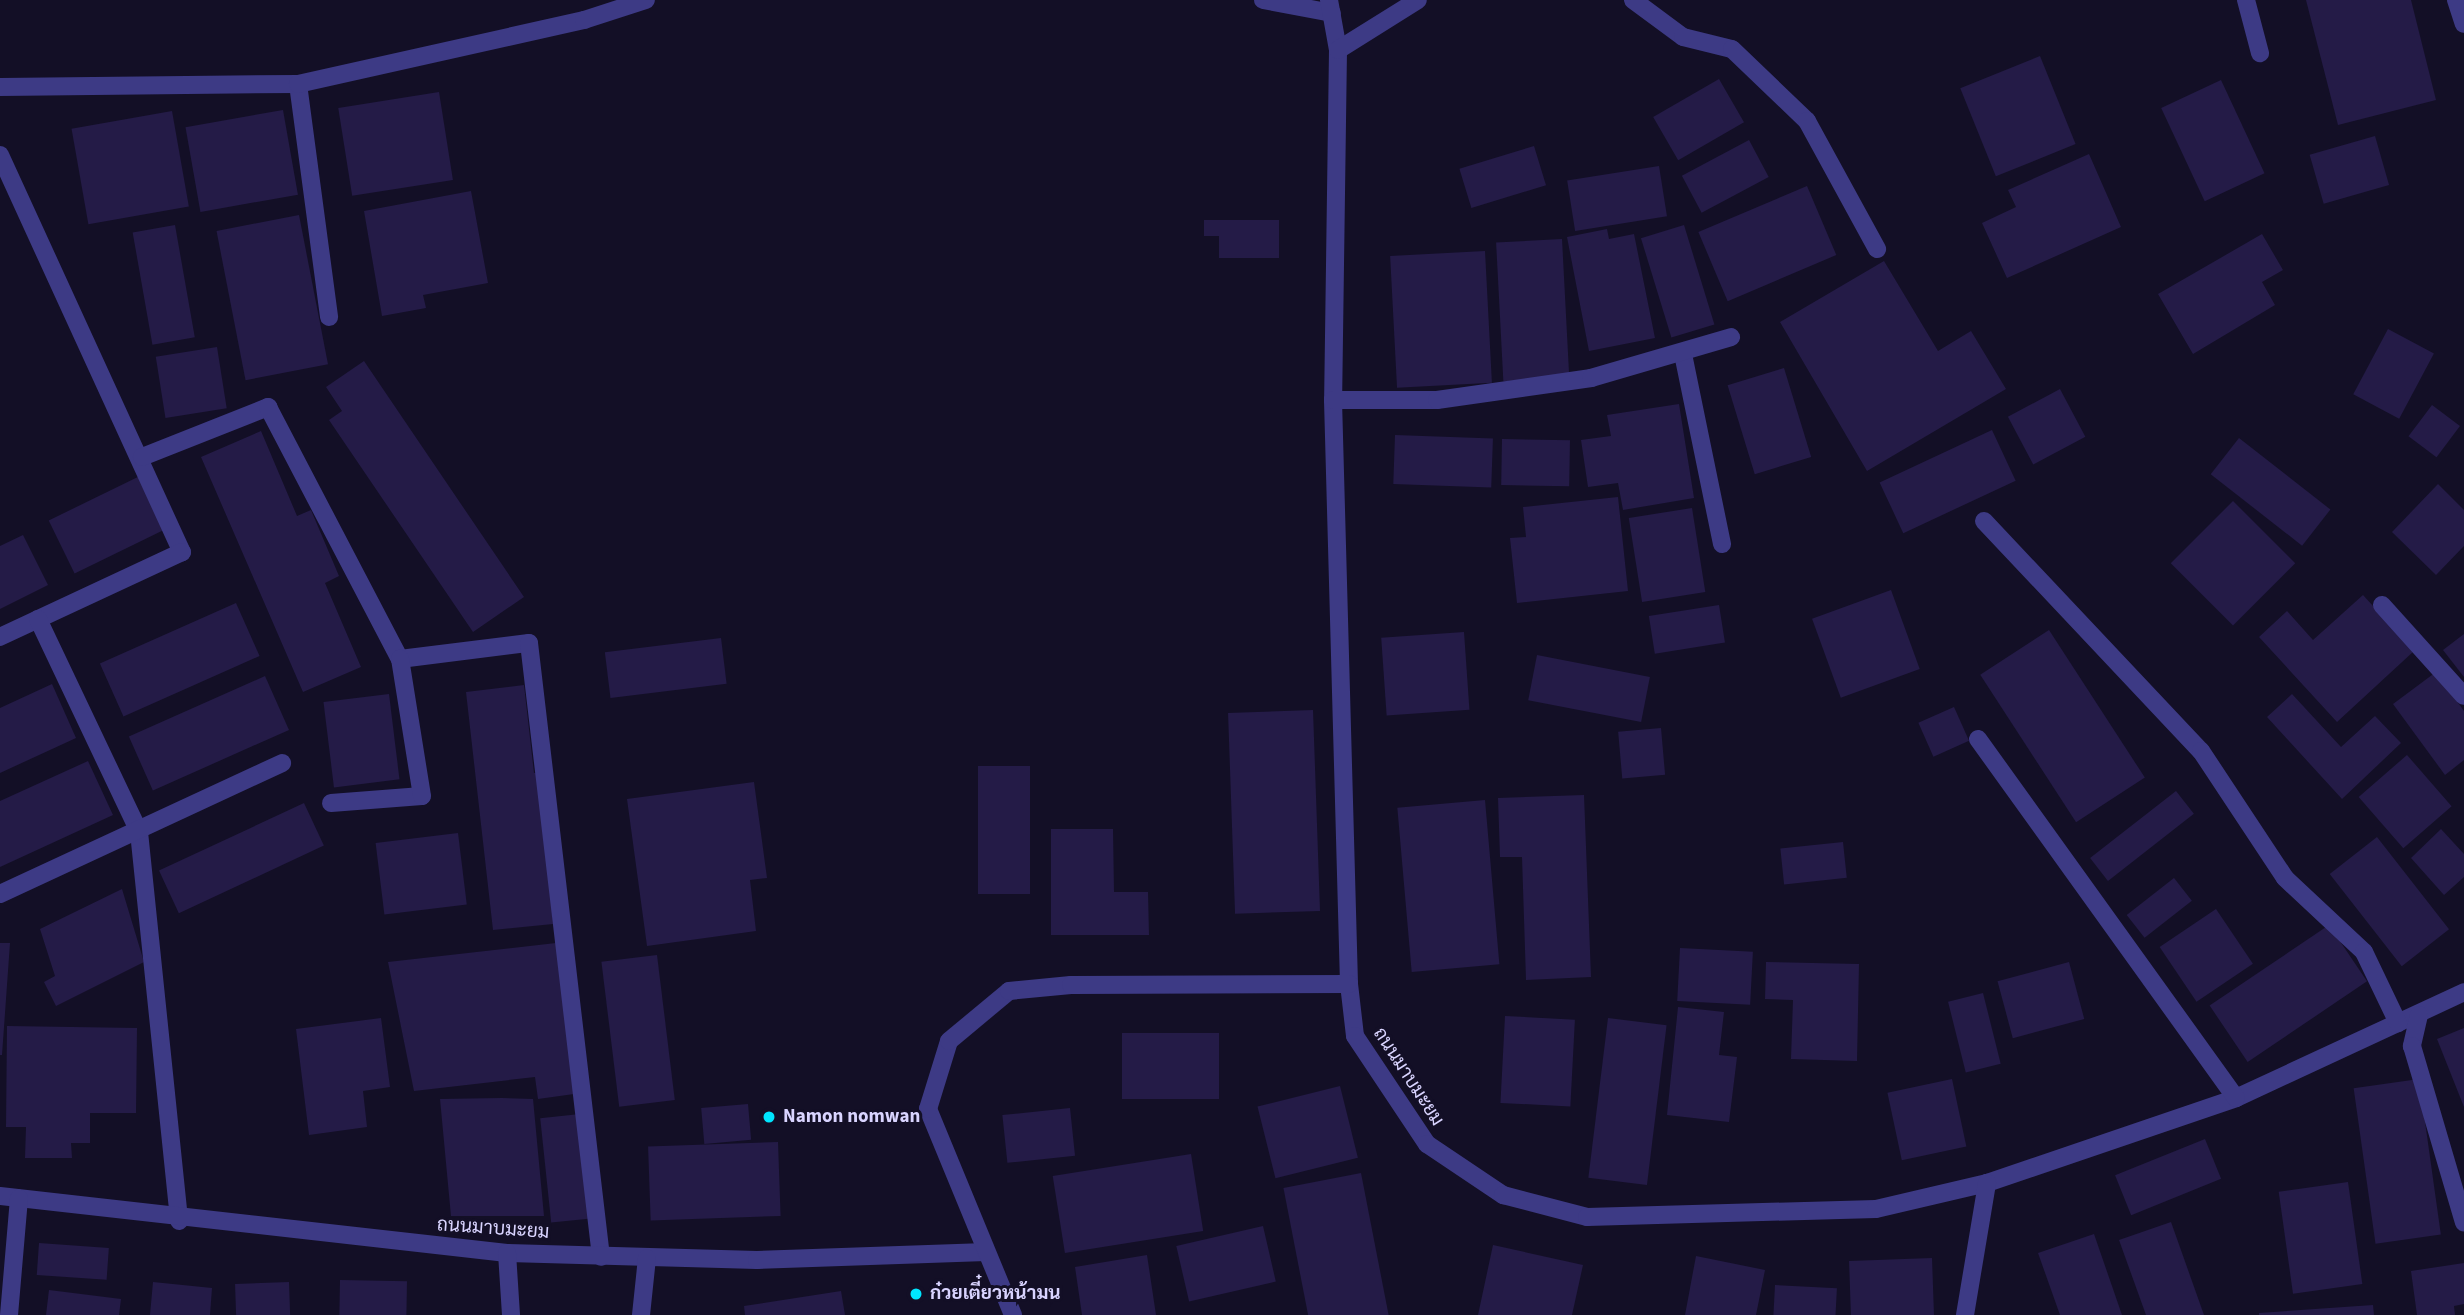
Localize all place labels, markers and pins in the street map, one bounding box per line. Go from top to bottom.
place label: Namon nomwan [783,1106,920,1128]
marker: Namon nomwan [761,1109,777,1125]
place label: ก๋วยเตี๋ยวหน้ามน [930,1283,1061,1305]
marker: ก๋วยเตี๋ยวหน้ามน [908,1286,924,1302]

